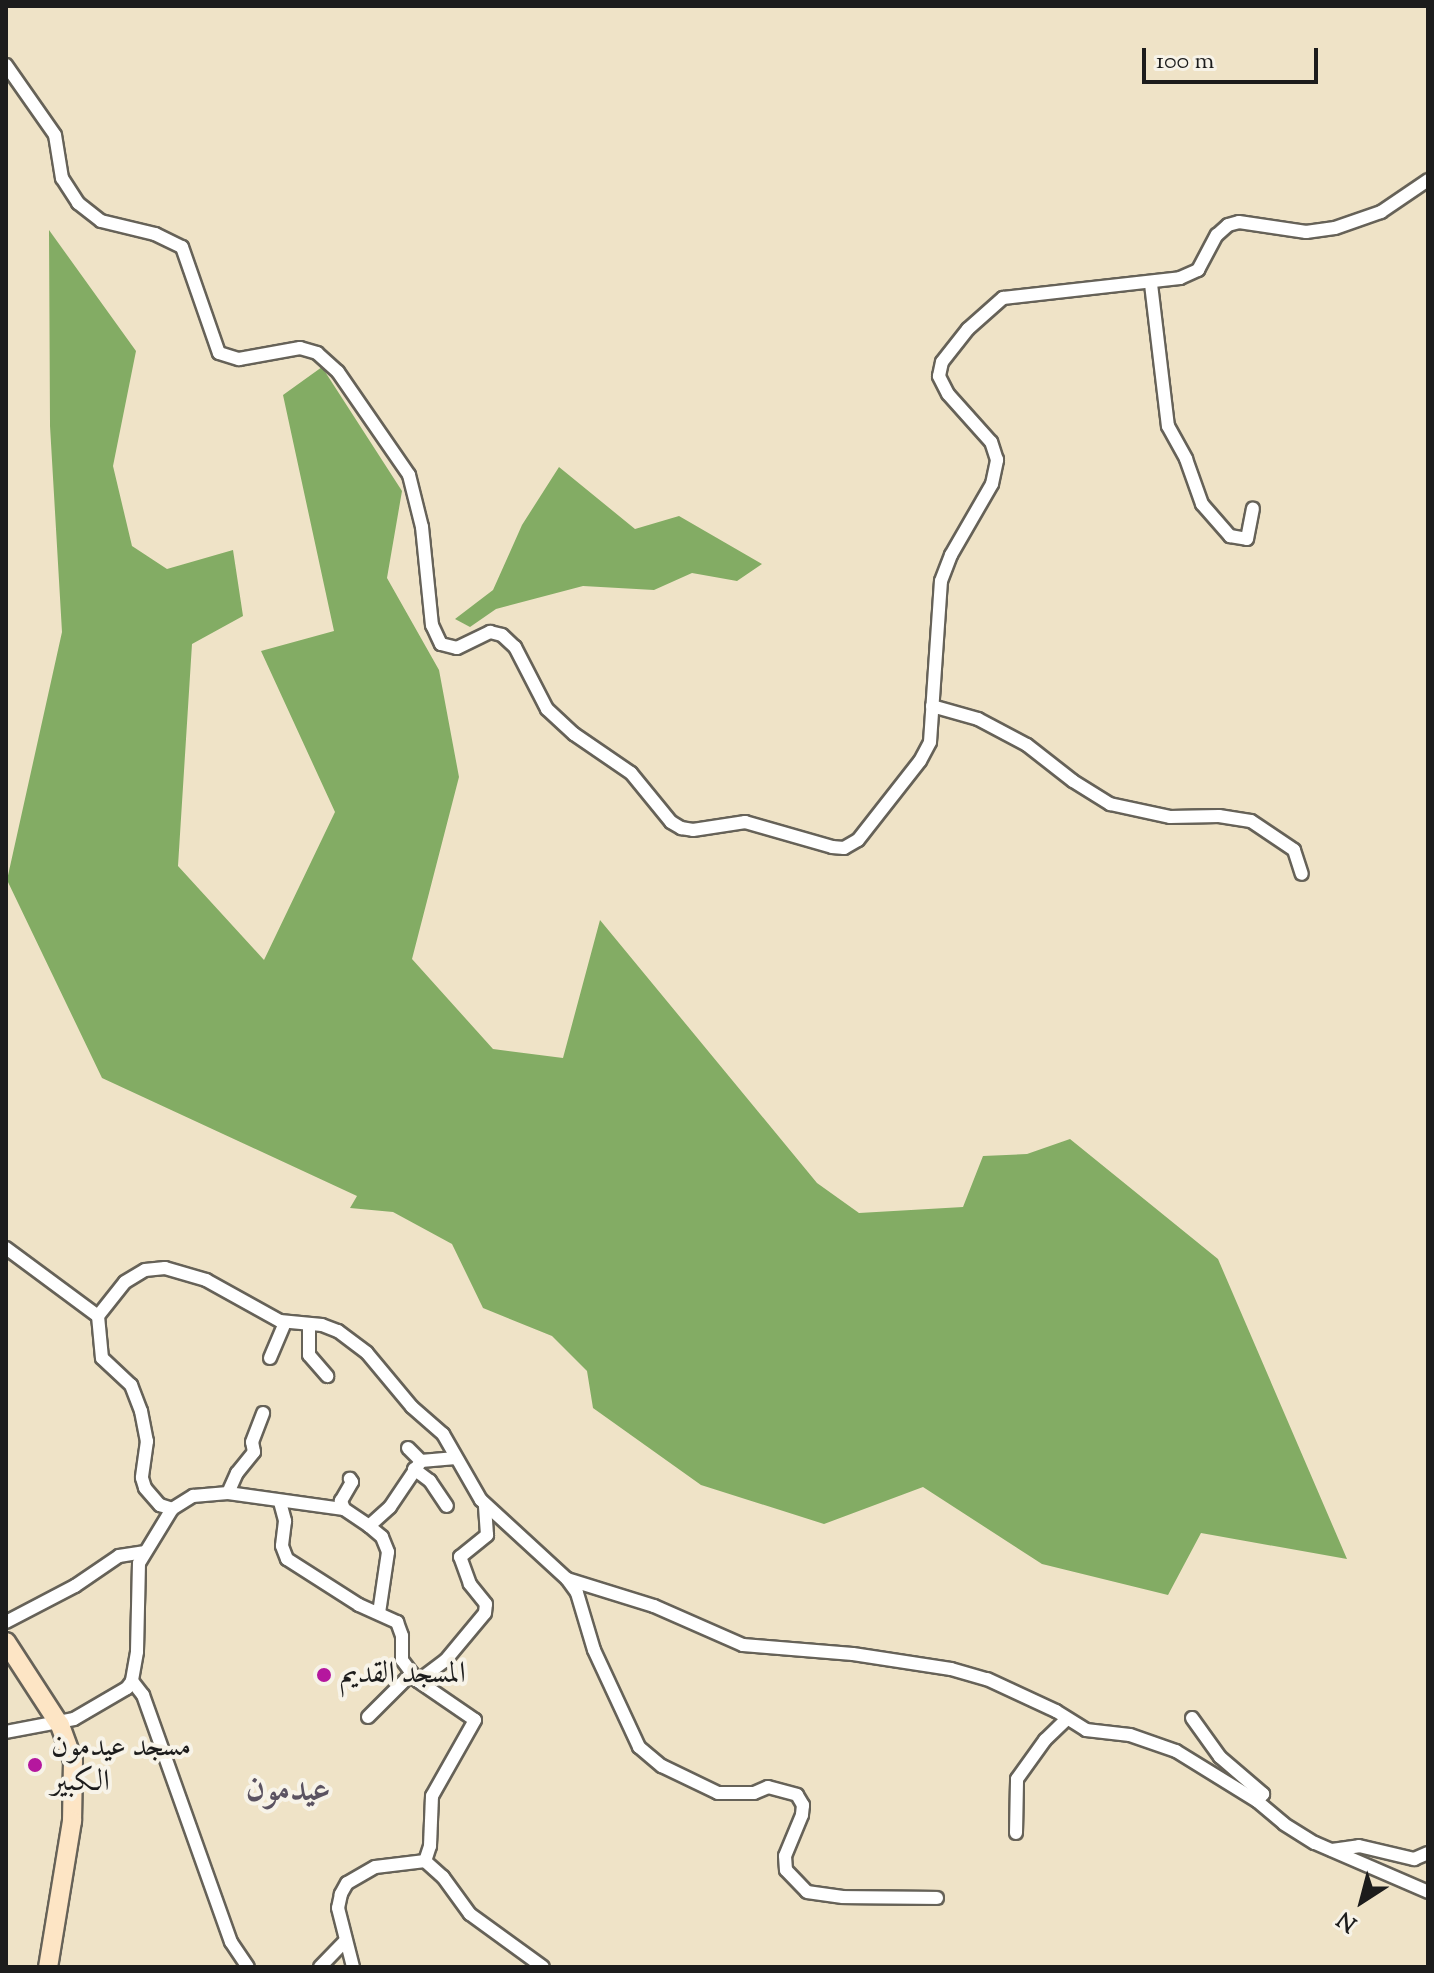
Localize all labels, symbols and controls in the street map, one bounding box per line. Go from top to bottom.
scale bar [1146,32,1322,82]
text: 100 m [1156,45,1214,79]
place label: المسجد القديم [340,1657,466,1693]
marker: المسجد القديم [315,1666,333,1684]
place label: مسجد عيدمون الكبير [51,1730,191,1800]
marker: مسجد عيدمون الكبير [26,1756,44,1774]
district label: عيدمون [246,1771,330,1811]
north arrow [1322,1861,1402,1941]
text: N [1331,1902,1364,1939]

